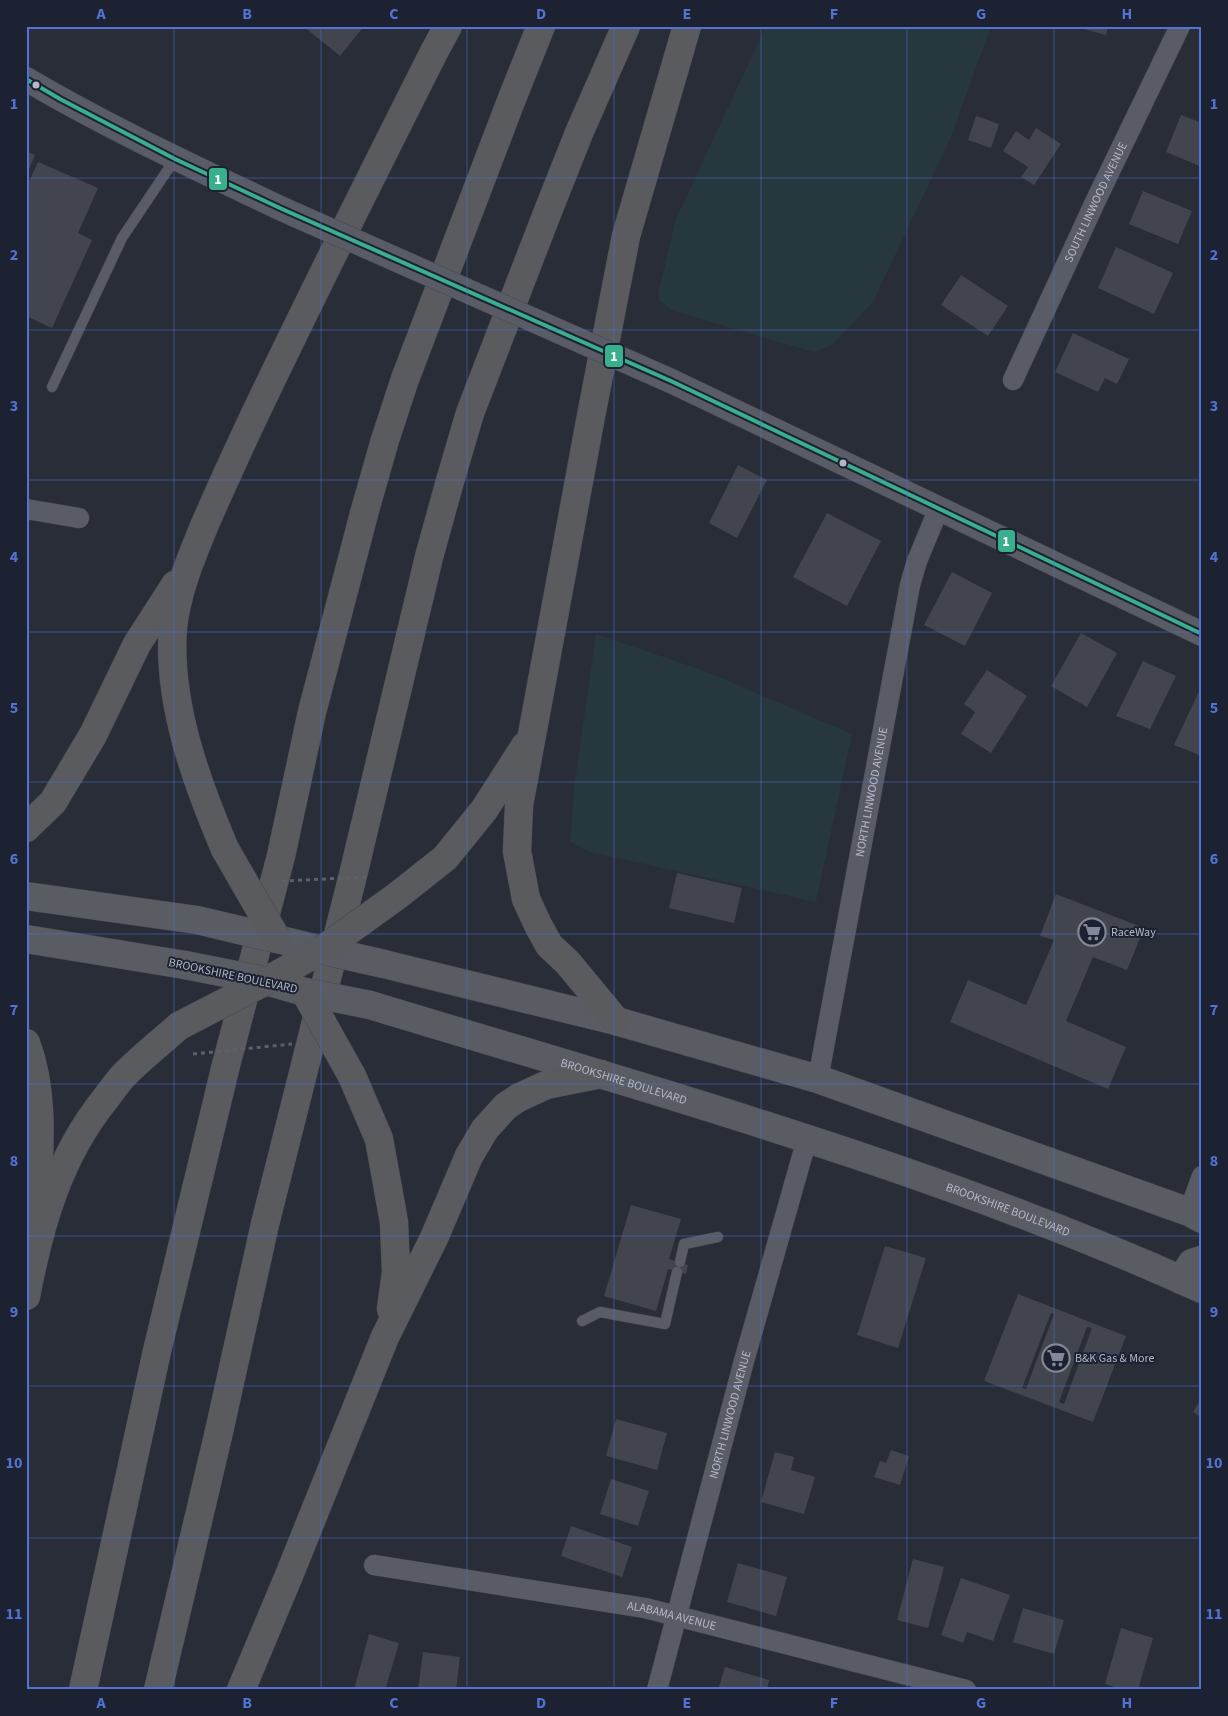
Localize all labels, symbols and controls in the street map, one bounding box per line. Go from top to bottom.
text: A [95,3,106,25]
text: B [242,3,252,25]
text: C [389,3,399,25]
text: D [536,3,546,25]
text: E [683,3,691,25]
text: F [830,3,838,25]
text: G [976,3,986,25]
text: H [1122,3,1132,25]
unlabelled marker [31,80,41,90]
text: 1 [10,93,18,115]
text: 1 [1210,93,1218,115]
street label: SOUTH LINWOOD AVENUE [1060,139,1131,265]
line badge: 1 [208,167,228,191]
text: 1 [214,170,222,190]
text: 2 [10,244,18,266]
text: 2 [1210,244,1218,266]
line badge: 1 [604,344,624,368]
text: 1 [610,347,618,367]
text: 3 [10,395,18,417]
text: 3 [1210,395,1218,417]
unlabelled marker [838,458,848,468]
line badge: 1 [997,529,1016,553]
text: 1 [1002,532,1010,552]
text: 4 [10,546,19,568]
text: 4 [1210,546,1219,568]
text: 5 [10,697,18,719]
text: 5 [1210,697,1218,719]
street label: NORTH LINWOOD AVENUE [851,726,892,858]
text: 6 [10,848,18,870]
text: 6 [1210,848,1218,870]
supermarket icon: RaceWay [1077,917,1107,947]
place label: RaceWay [1111,924,1156,941]
street label: BROOKSHIRE BOULEVARD [167,954,299,998]
text: 7 [10,999,18,1021]
text: 7 [1210,999,1218,1021]
street label: BROOKSHIRE BOULEVARD [558,1054,689,1109]
text: 8 [10,1150,18,1172]
text: 8 [1210,1150,1218,1172]
street label: BROOKSHIRE BOULEVARD [944,1178,1072,1241]
text: 9 [10,1301,18,1323]
text: 9 [1210,1301,1218,1323]
supermarket icon: B&K Gas & More [1041,1343,1071,1373]
street label: NORTH LINWOOD AVENUE [705,1349,755,1480]
place label: B&K Gas & More [1075,1350,1155,1367]
text: 10 [6,1452,22,1474]
text: 10 [1206,1452,1222,1474]
street label: ALABAMA AVENUE [626,1597,718,1634]
text: 11 [6,1603,22,1625]
text: 11 [1206,1603,1222,1625]
text: A [95,1692,106,1714]
text: B [242,1692,252,1714]
text: C [389,1692,399,1714]
text: D [536,1692,546,1714]
text: E [683,1692,691,1714]
text: F [830,1692,838,1714]
text: G [976,1692,986,1714]
text: H [1122,1692,1132,1714]

